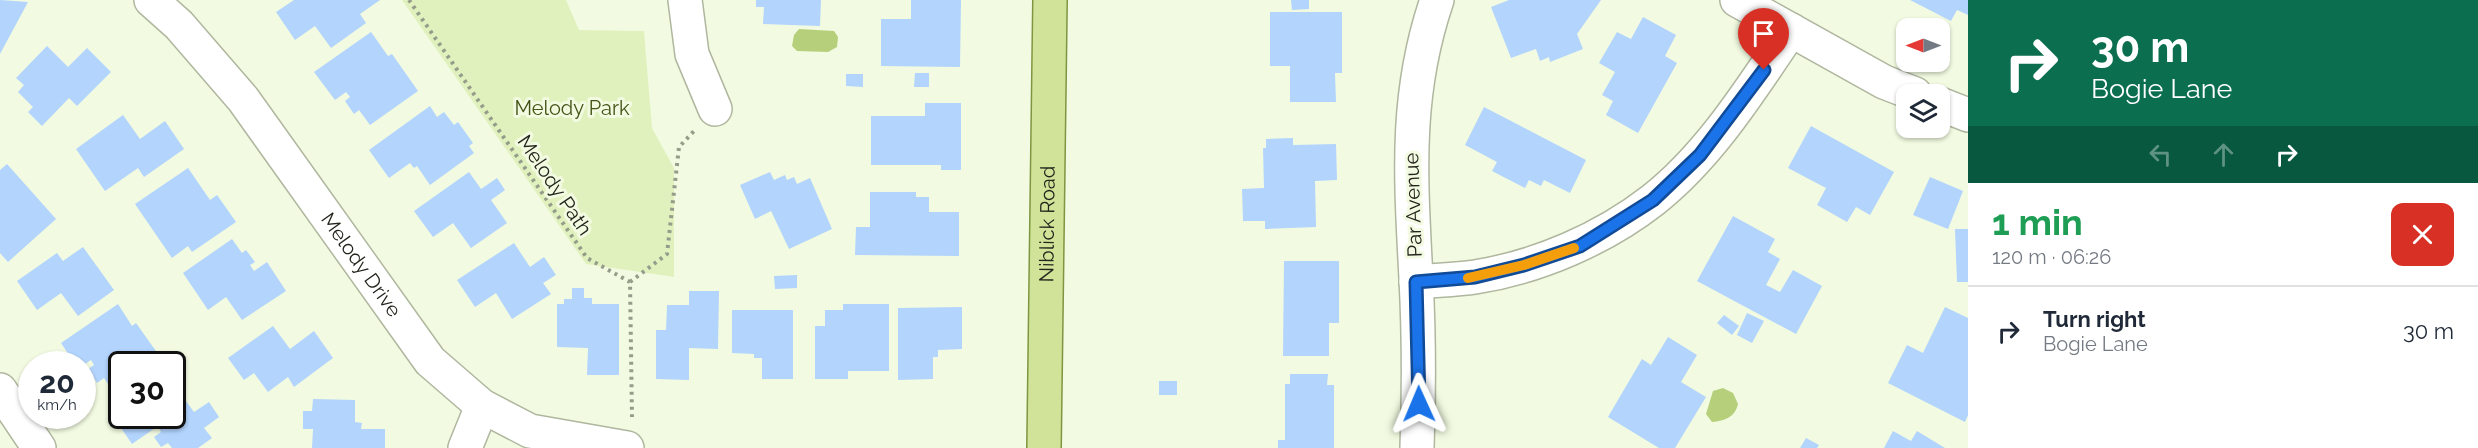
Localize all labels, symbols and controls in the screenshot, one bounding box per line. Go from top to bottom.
pin [1738,8,1789,70]
icon: arrive [1747,17,1780,50]
north arrow [1896,18,1950,72]
map controls [1896,18,1950,138]
text: 30 m [2091,23,2189,72]
icon: right [1992,24,2070,102]
text: Bogie Lane [2091,73,2232,104]
button: layers [1896,84,1950,138]
park label: Melody Park [514,96,630,120]
street label: Melody Path [513,130,597,240]
icon: left [2144,138,2177,171]
icon: ahead [2207,138,2240,171]
icon: right [2270,138,2303,171]
street label: Par Avenue [1399,152,1427,258]
street label: Niblick Road [1034,166,1060,283]
text: 1 min [1992,201,2083,243]
button: close [2391,203,2454,266]
street label: Melody Drive [316,208,407,322]
text: 120 m · 06:26 [1992,245,2111,269]
text: Turn right [2043,306,2146,332]
icon: right [1992,315,2025,348]
text: 30 m [2403,318,2454,344]
text: Bogie Lane [2043,332,2148,356]
speed limit sign: 30 [108,351,186,429]
text: 20 [39,365,75,400]
position arrow [1387,372,1451,436]
text: km/h [37,396,77,414]

